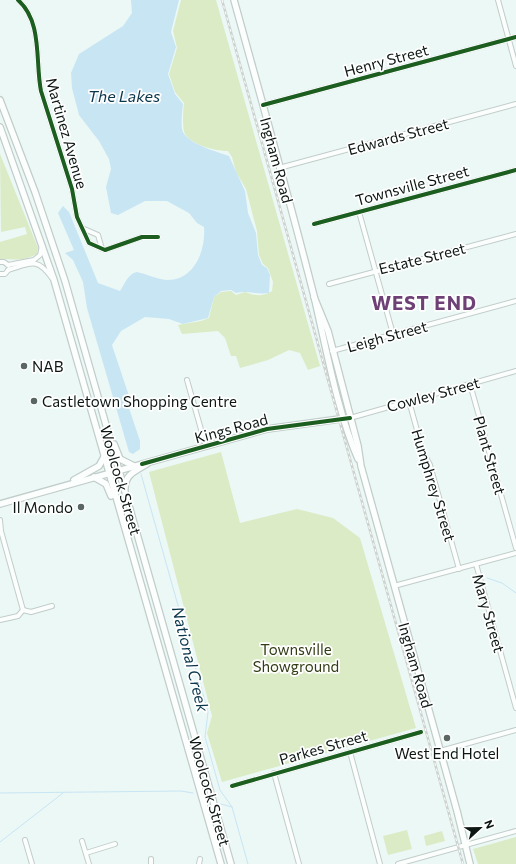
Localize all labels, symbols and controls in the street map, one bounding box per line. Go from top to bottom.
street label: Henry Street [342,40,430,80]
street label: Martinez Avenue [43,75,92,191]
water label: The Lakes [88,86,160,105]
street label: Edwards Street [346,114,450,158]
street label: Ingham Road [257,115,297,205]
street label: Townsville Street [353,161,471,209]
street label: Estate Street [377,239,467,277]
district label: WEST END [371,291,477,314]
street label: Leigh Street [345,317,429,355]
place label: NAB [32,357,64,375]
marker: NAB [19,361,29,371]
street label: Cowley Street [385,373,481,415]
place label: Castletown Shopping Centre [42,392,237,410]
marker: Castletown Shopping Centre [29,396,39,406]
street label: Kings Road [192,410,270,446]
street label: Plant Street [470,414,510,496]
street label: Woolcock Street [97,423,145,537]
street label: Humphrey Street [408,427,460,543]
place label: Il Mondo [13,498,73,516]
marker: Il Mondo [76,502,86,512]
street label: Mary Street [469,572,509,654]
water label: National Creek [169,604,213,714]
street label: Ingham Road [395,620,437,710]
park label: Townsville Showground [253,640,339,675]
street label: Parkes Street [277,726,369,768]
marker: West End Hotel [442,733,452,743]
street label: Woolcock Street [186,734,234,848]
place label: West End Hotel [395,744,499,762]
north arrow [460,808,500,848]
text: N [482,818,497,830]

